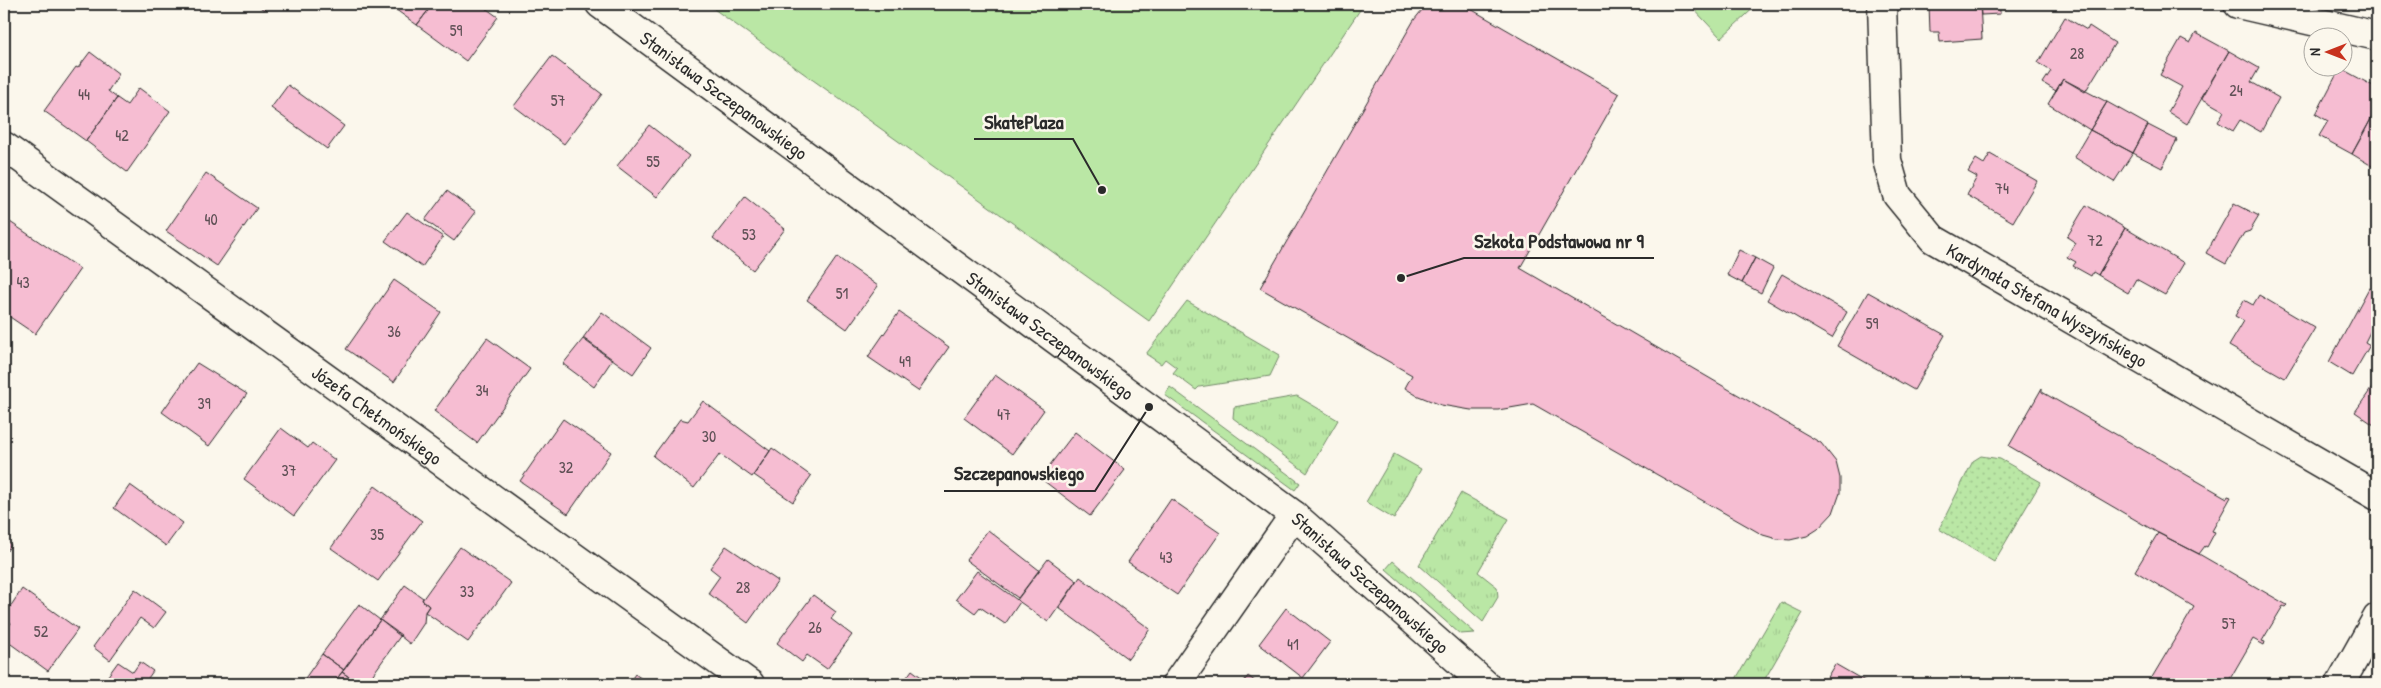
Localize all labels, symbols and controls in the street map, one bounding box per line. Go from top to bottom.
house number: 59 [450,19,462,41]
street label: Stanisława Szczepanowskiego [635,25,813,166]
north arrow [2304,28,2354,78]
house number: 28 [2070,42,2084,64]
text: N [2305,48,2324,56]
house number: 24 [2229,79,2243,101]
house number: 44 [78,83,90,105]
house number: 57 [551,89,565,111]
callout: SkatePlaza [974,104,1073,139]
text: SkatePlaza [984,108,1064,135]
house number: 42 [115,124,129,146]
house number: 55 [646,150,660,172]
house number: 74 [1995,177,2009,199]
house number: 40 [204,208,218,230]
house number: 53 [742,223,756,245]
callout: Szkoła Podstawowa nr 9 [1464,223,1654,258]
text: Szkoła Podstawowa nr 9 [1474,227,1645,254]
house number: 72 [2087,229,2103,251]
street label: Kardynała Stefana Wyszyńskiego [1942,237,2152,373]
street label: Stanisława Szczepanowskiego [961,265,1139,406]
house number: 43 [16,271,30,293]
house number: 51 [836,282,848,304]
house number: 59 [1866,312,1878,334]
house number: 36 [387,320,401,342]
house number: 49 [899,350,911,372]
street label: Józefa Chełmońskiego [307,359,448,471]
house number: 34 [475,379,489,401]
house number: 39 [197,392,211,414]
house number: 47 [997,403,1011,425]
house number: 30 [702,425,716,447]
house number: 32 [559,456,574,478]
callout: Szczepanowskiego [944,456,1095,491]
house number: 37 [281,459,297,481]
text: Szczepanowskiego [954,459,1084,487]
street label: Stanisława Szczepanowskiego [1286,506,1455,660]
house number: 35 [370,523,384,545]
house number: 43 [1159,546,1173,568]
house number: 28 [736,576,750,598]
house number: 33 [460,580,474,602]
house number: 57 [2222,612,2236,634]
house number: 26 [808,616,822,638]
house number: 52 [34,620,49,642]
house number: 41 [1287,633,1299,655]

